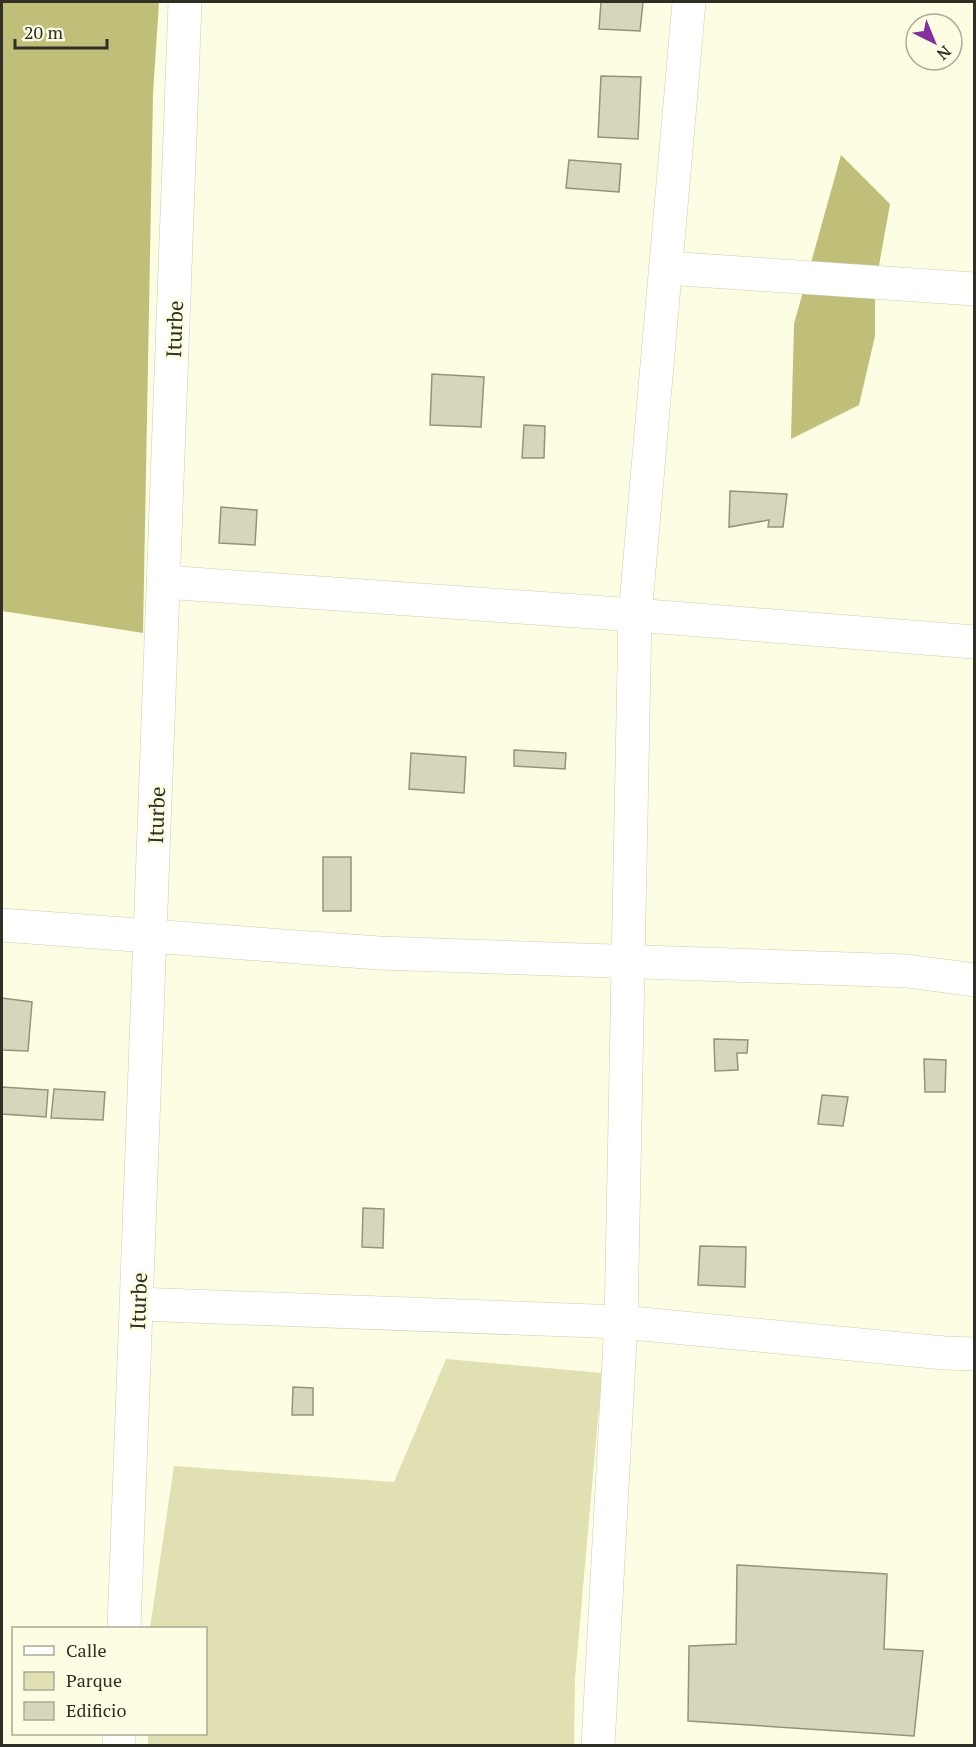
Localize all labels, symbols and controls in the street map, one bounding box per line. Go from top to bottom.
scale bar [15,12,106,50]
north arrow [904,12,964,72]
text: 20 m [24,20,64,44]
text: N [932,41,956,65]
street label: Iturbe [159,300,189,358]
street label: Iturbe [141,786,171,844]
street label: Iturbe [123,1272,153,1330]
legend [12,1627,207,1735]
text: Calle [66,1638,107,1662]
text: Parque [66,1668,122,1692]
text: Edificio [66,1698,126,1722]

